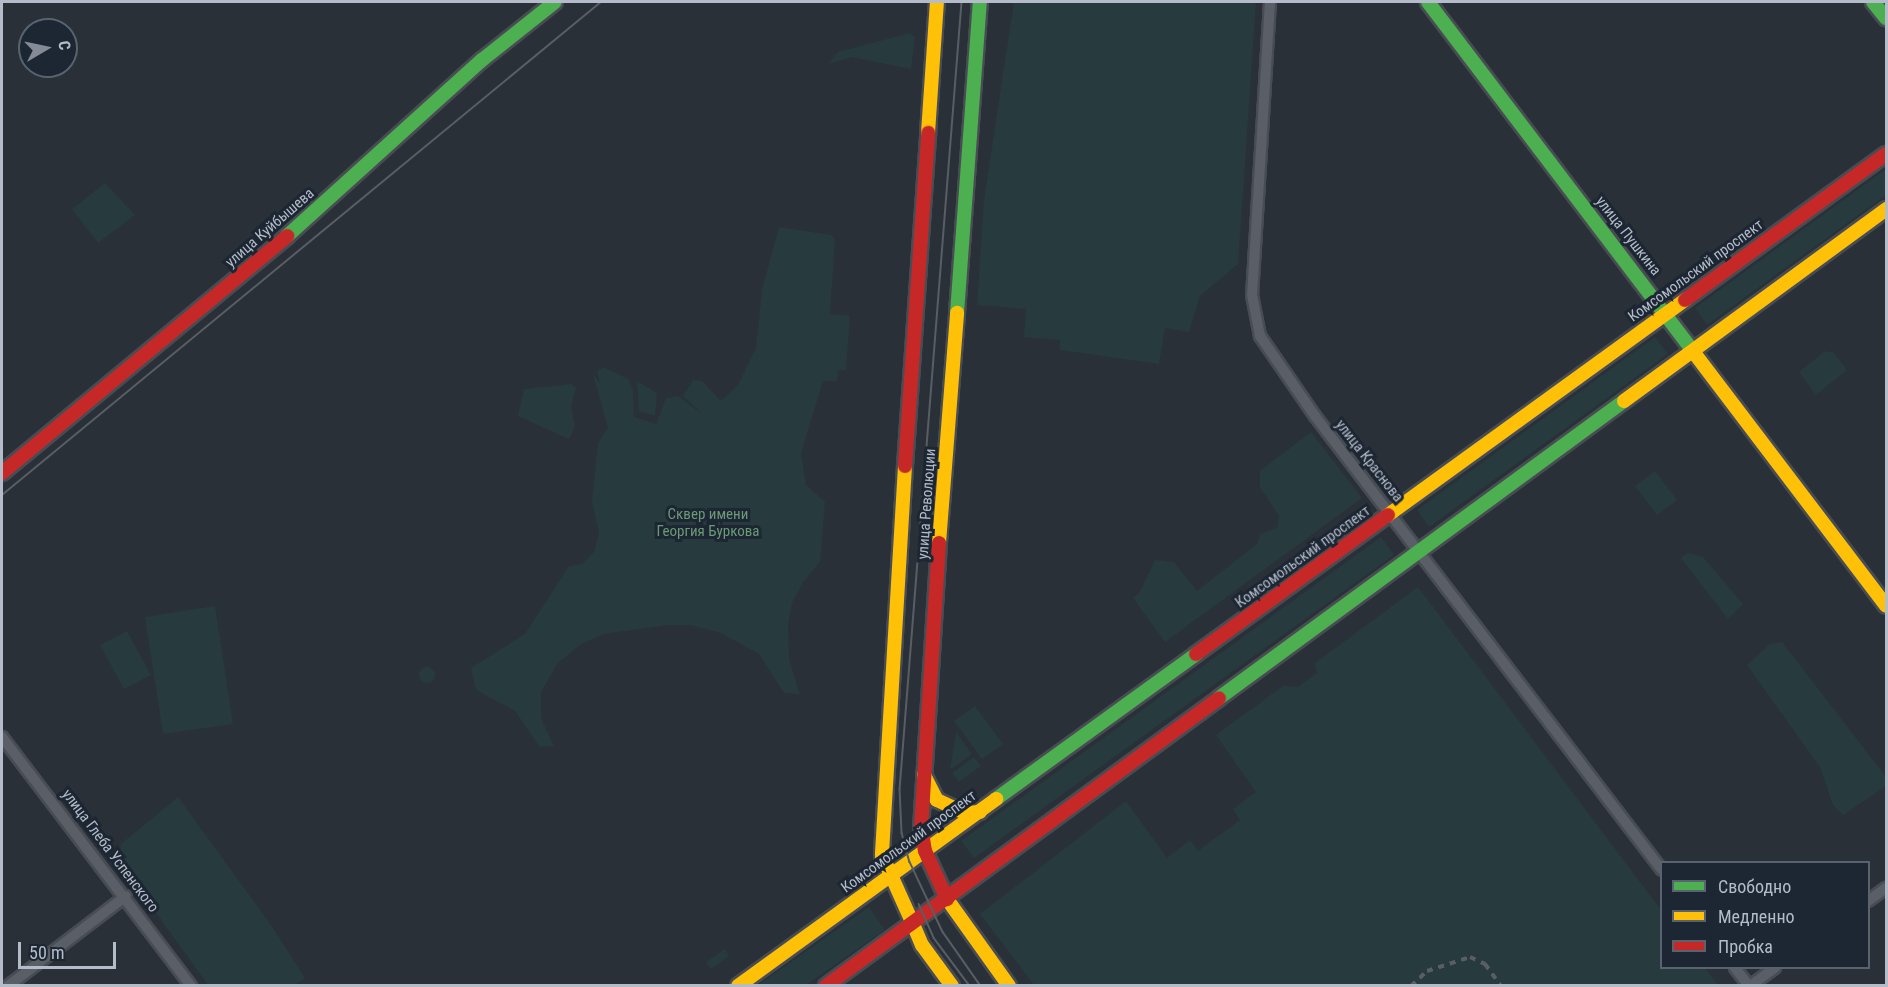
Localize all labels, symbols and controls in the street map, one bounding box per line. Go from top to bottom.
north arrow [18,18,78,78]
text: С [54,39,74,51]
street label: улица Куйбышева [222,185,318,271]
street label: улица Пушкина [1592,193,1664,279]
street label: Комсомольский проспект [1625,216,1767,326]
street label: улица Краснова [1331,416,1407,506]
street label: улица Революции [914,448,940,560]
street label: Комсомольский проспект [1232,502,1374,612]
park label: Сквер имени Георгия Буркова [656,505,760,540]
street label: улица Глеба Успенского [58,786,162,916]
street label: Комсомольский проспект [838,787,980,897]
legend [1660,861,1870,969]
text: Свободно [1718,876,1791,897]
text: Медленно [1718,906,1795,927]
scale bar [21,930,118,968]
text: Пробка [1718,936,1773,957]
text: 50 m [29,942,64,963]

